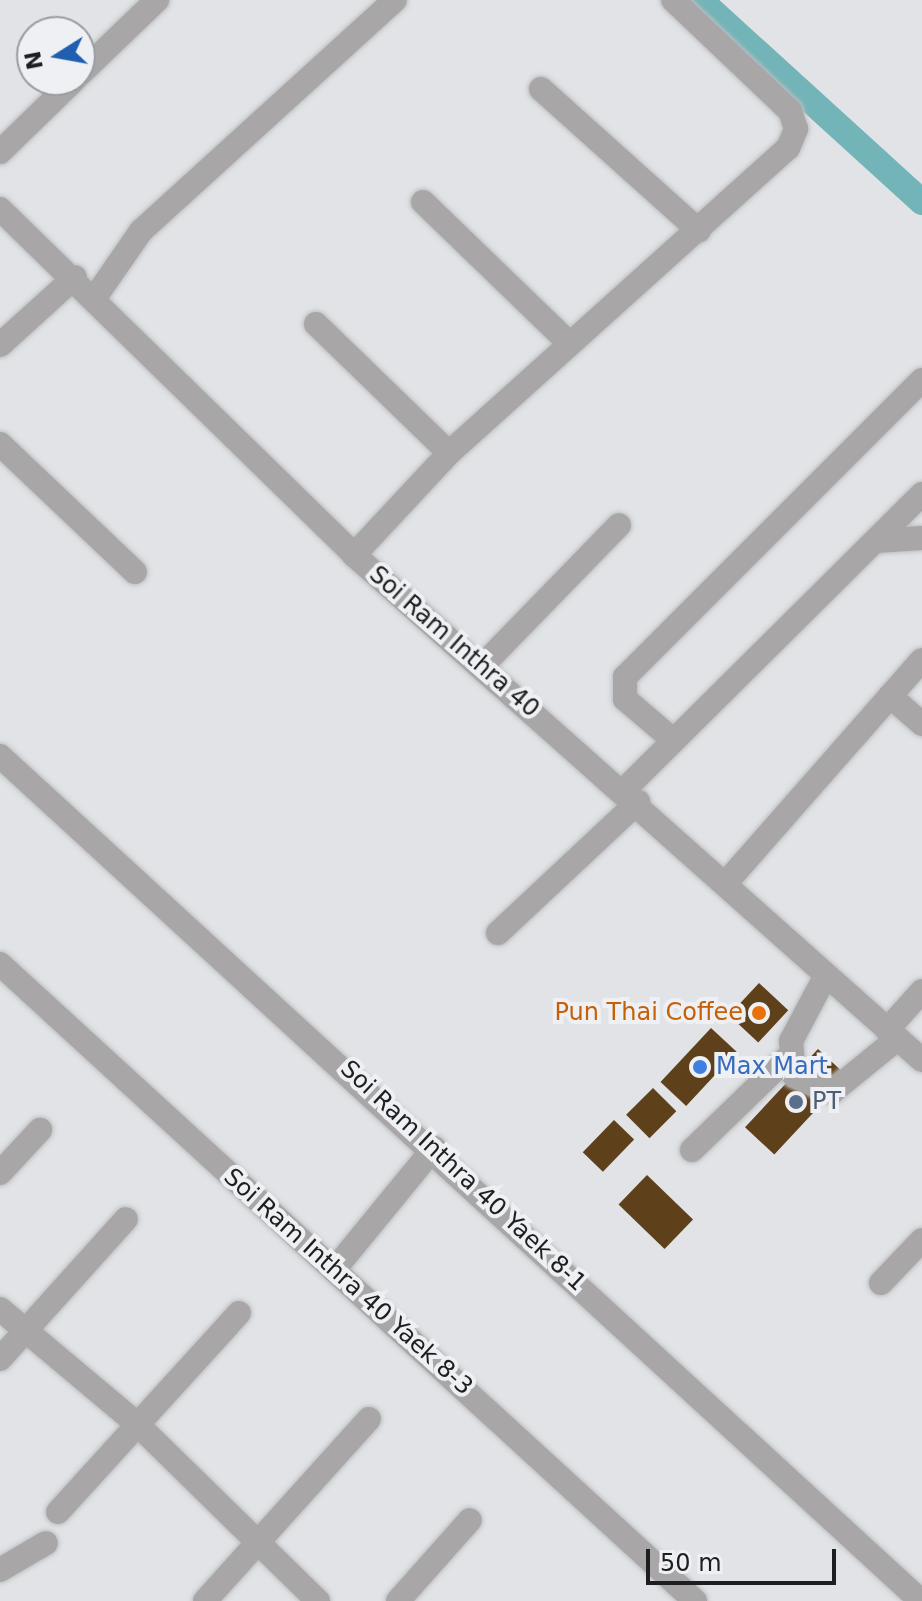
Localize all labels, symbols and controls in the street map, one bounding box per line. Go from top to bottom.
north arrow [16,16,96,96]
text: N [20,49,48,72]
street label: Soi Ram Inthra 40 [363,560,545,724]
place label: Pun Thai Coffee [555,999,743,1027]
marker: Pun Thai Coffee [750,1004,768,1022]
place label: Max Mart [716,1053,828,1081]
street label: Soi Ram Inthra 40 Yaek 8-1 [334,1055,592,1297]
marker: Max Mart [691,1058,709,1076]
place label: PT [812,1088,841,1116]
marker: PT [787,1093,805,1111]
street label: Soi Ram Inthra 40 Yaek 8-3 [218,1163,478,1401]
scale bar [650,1533,840,1583]
text: 50 m [660,1549,722,1577]

